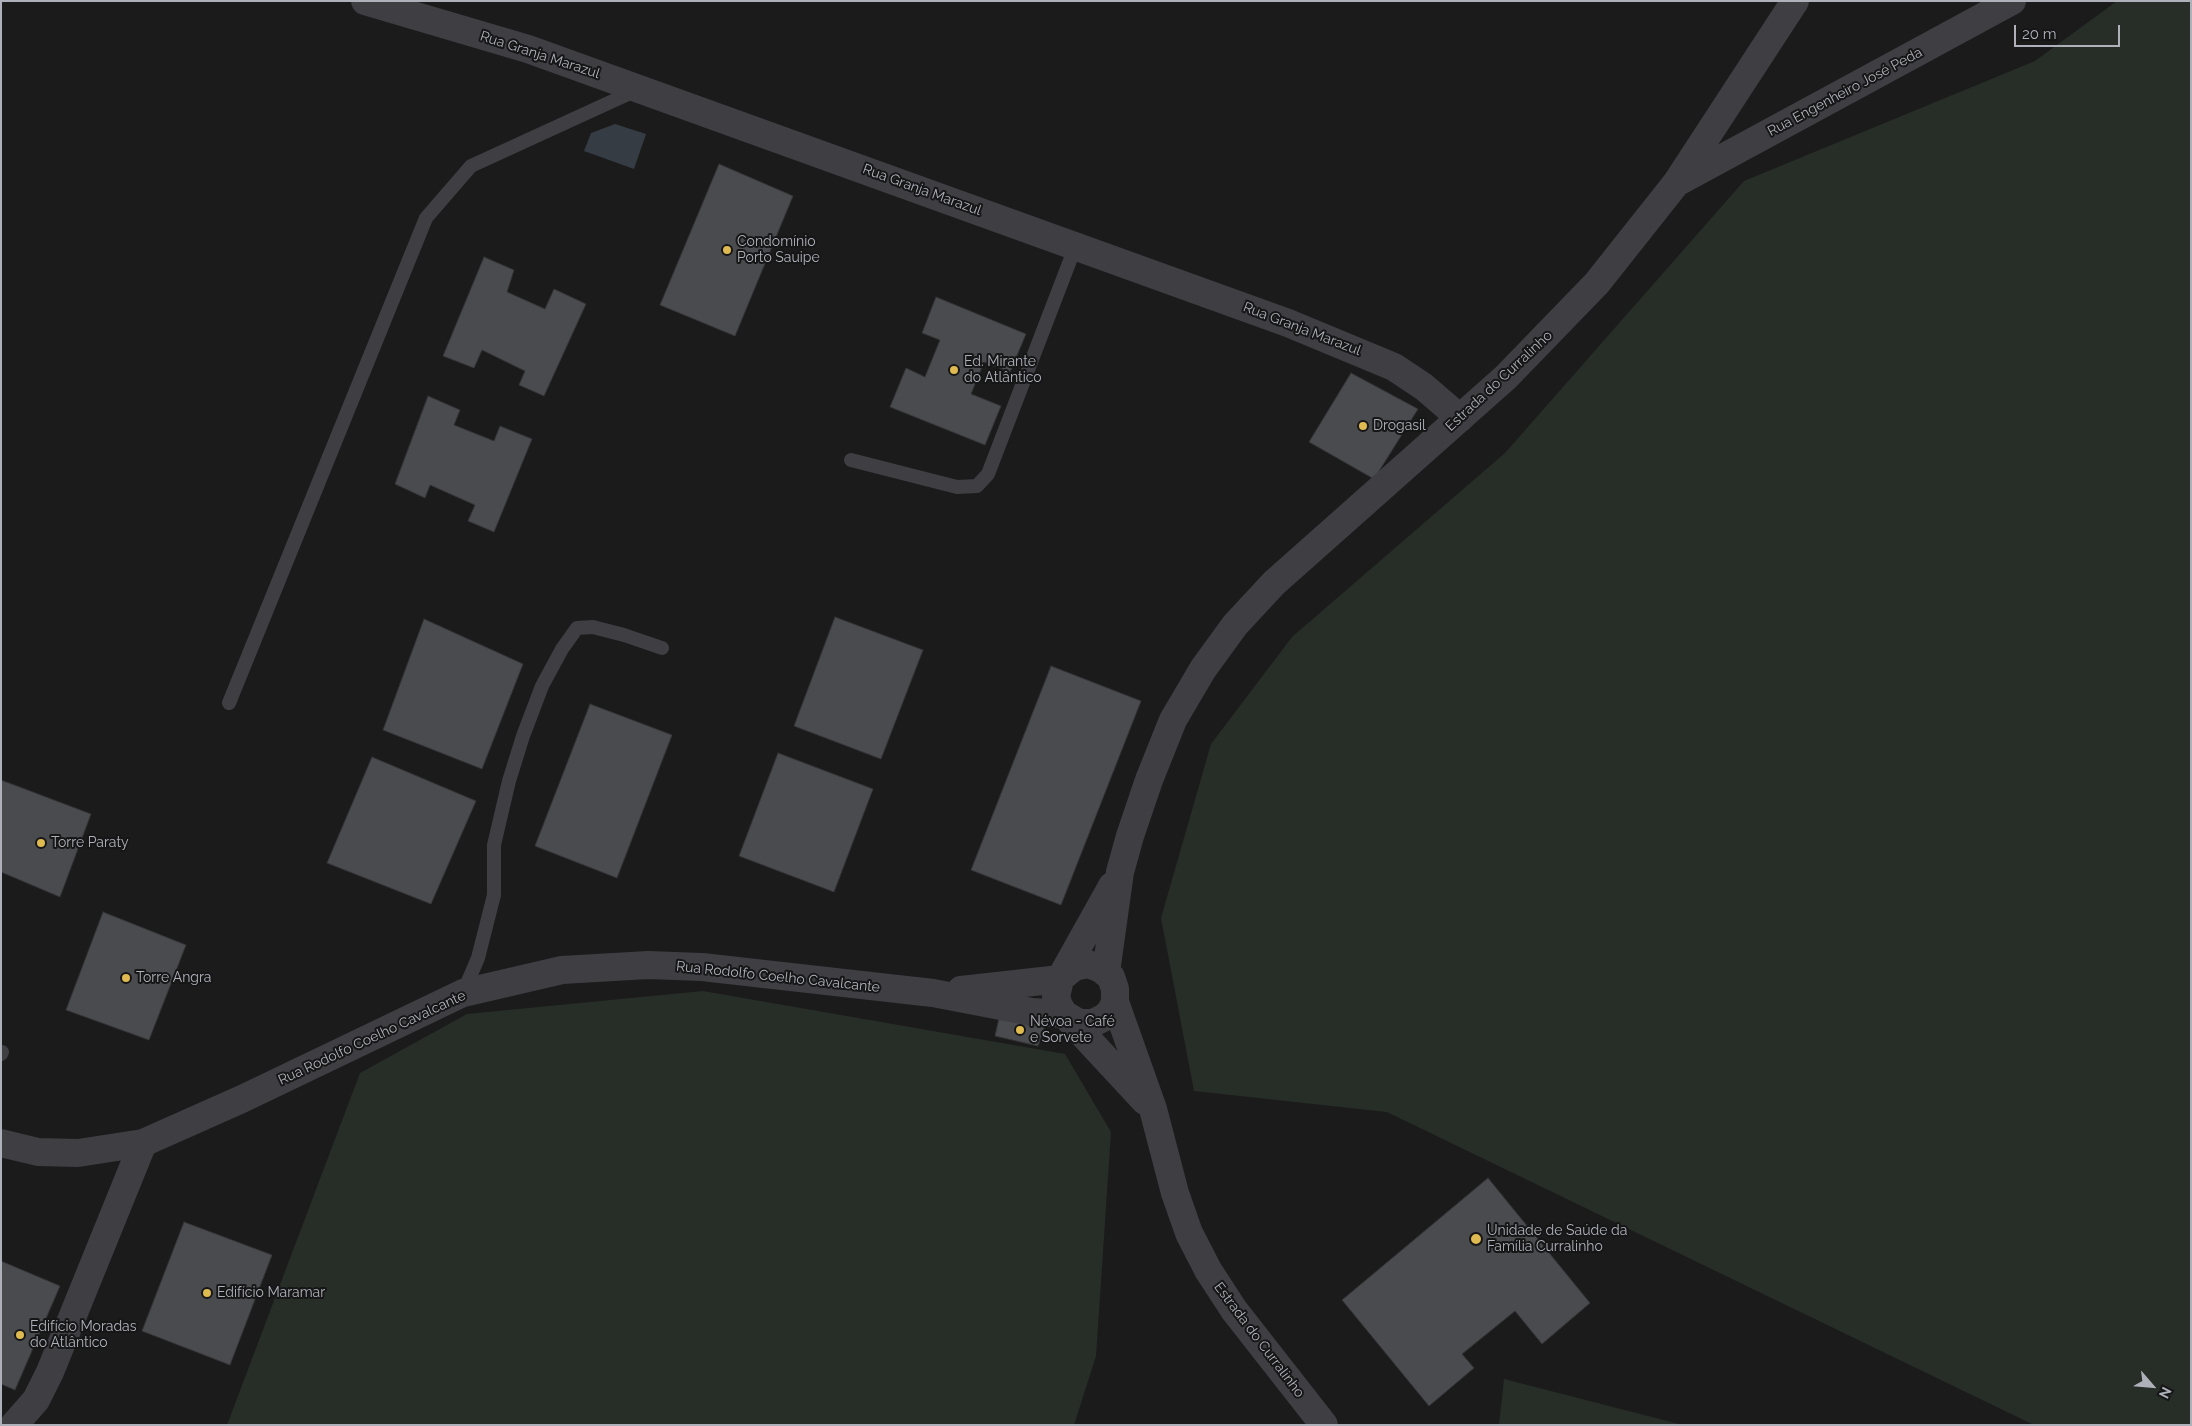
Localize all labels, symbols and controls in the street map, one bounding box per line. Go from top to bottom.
scale bar [2017,15,2123,47]
text: 20 m [2022,25,2057,43]
street label: Rua Granja Marazul [478,28,602,82]
street label: Rua Engenheiro José Peda [1765,44,1925,140]
street label: Rua Granja Marazul [860,161,984,219]
place label: Condomínio Porto Sauipe [737,234,820,266]
marker: Condomínio Porto Sauipe [721,244,733,256]
street label: Rua Granja Marazul [1241,299,1363,359]
street label: Estrada do Curralinho [1442,327,1556,435]
place label: Ed. Mirante do Atlântico [964,354,1042,387]
marker: Ed. Mirante do Atlântico [948,364,960,376]
place label: Drogasil [1373,418,1426,434]
marker: Drogasil [1357,420,1369,432]
place label: Torre Paraty [51,835,129,851]
marker: Torre Paraty [35,837,47,849]
street label: Rua Rodolfo Coelho Cavalcante [675,958,881,996]
place label: Torre Angra [136,970,211,986]
marker: Torre Angra [120,972,132,984]
street label: Rua Rodolfo Coelho Cavalcante [276,987,468,1089]
place label: Névoa - Café e Sorvete [1030,1014,1115,1046]
marker: Névoa - Café e Sorvete [1014,1024,1026,1036]
place label: Unidade de Saúde da Família Curralinho [1487,1223,1627,1256]
marker: Unidade de Saúde da Família Curralinho [1469,1232,1483,1246]
street label: Estrada do Curralinho [1210,1279,1308,1401]
place label: Edifício Maramar [217,1285,325,1301]
marker: Edifício Maramar [201,1287,213,1299]
place label: Edifício Moradas do Atlântico [30,1319,136,1351]
marker: Edifício Moradas do Atlântico [14,1329,26,1341]
north arrow [2127,1361,2177,1411]
text: N [2156,1384,2175,1401]

